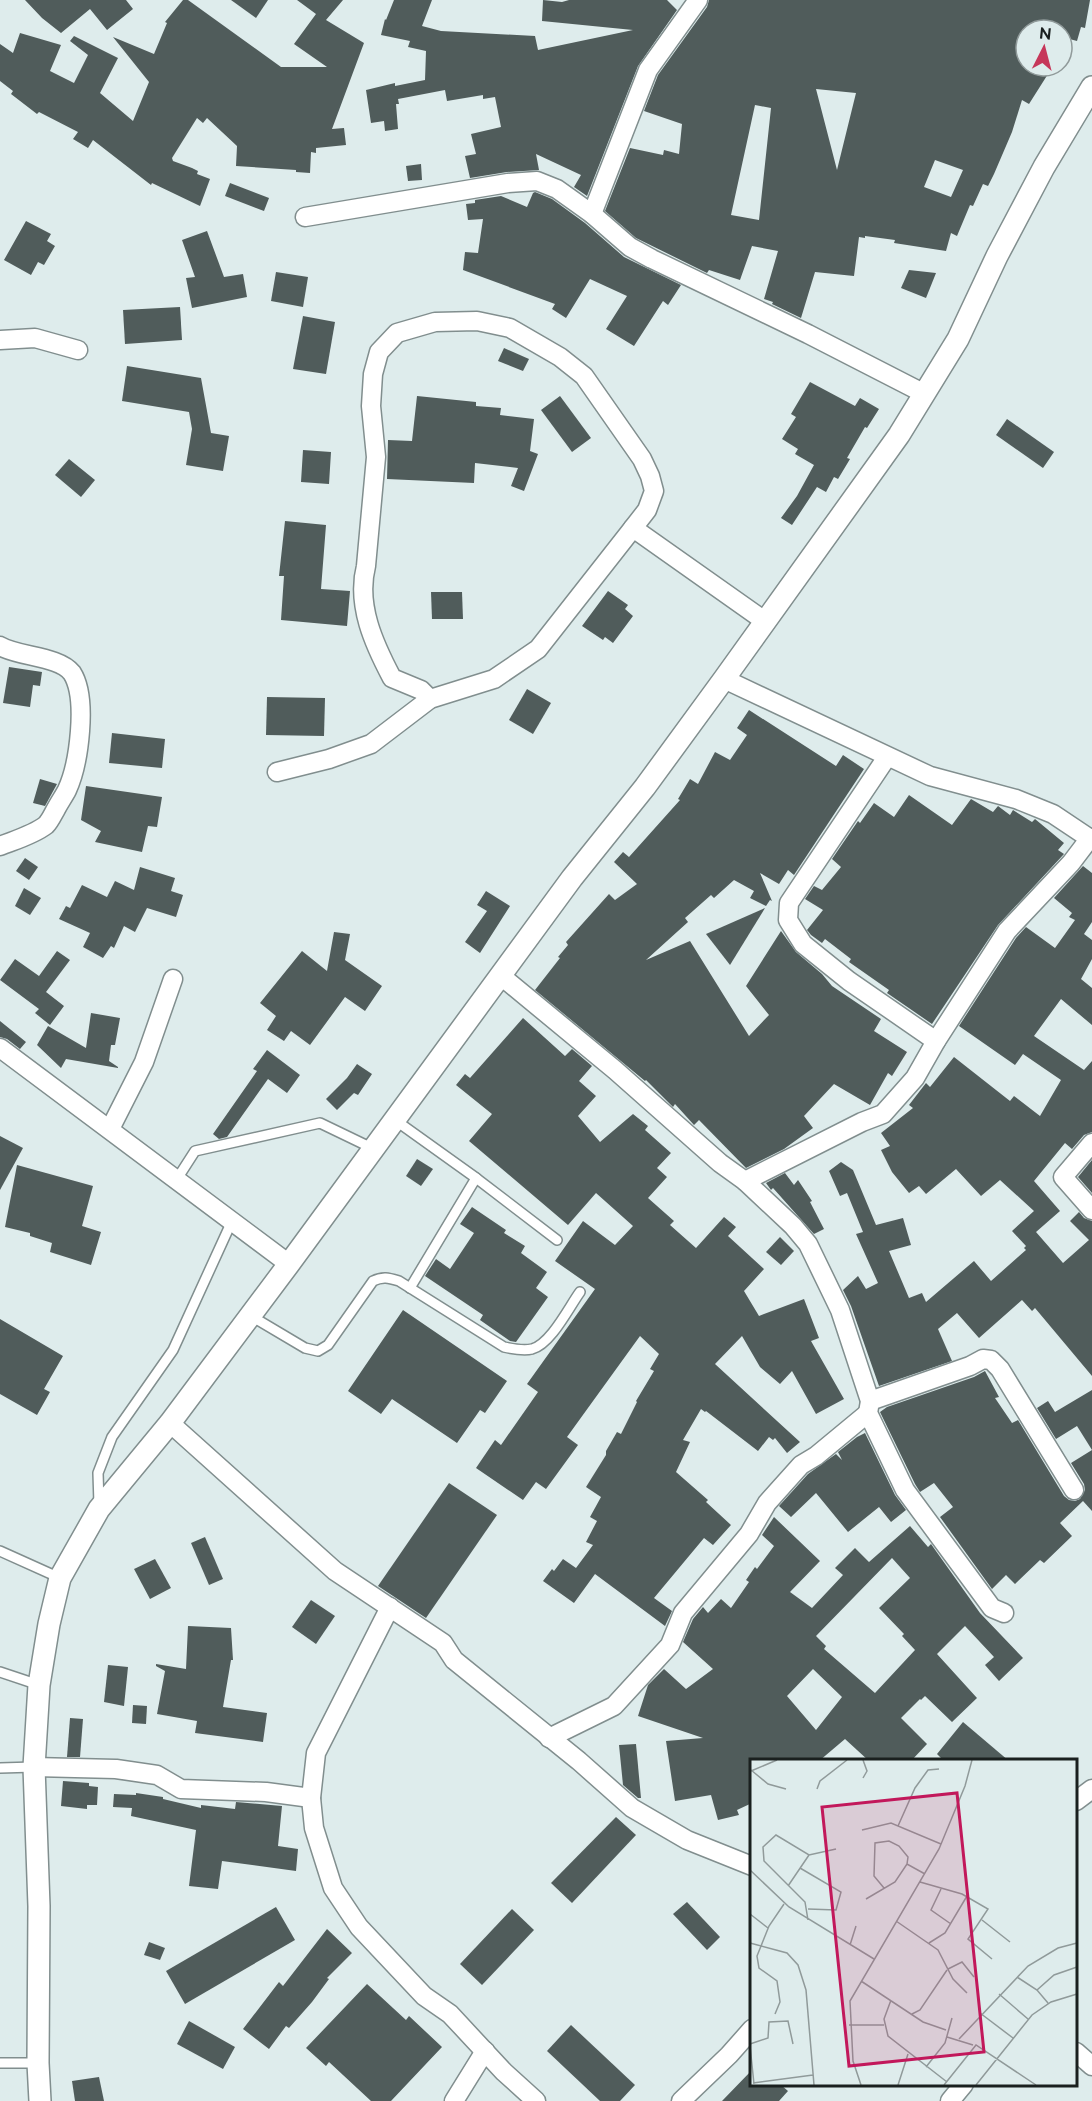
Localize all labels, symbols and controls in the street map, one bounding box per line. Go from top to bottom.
north arrow [1014,18,1074,78]
text: N [1038,23,1053,44]
inset map [750,1759,1077,2086]

